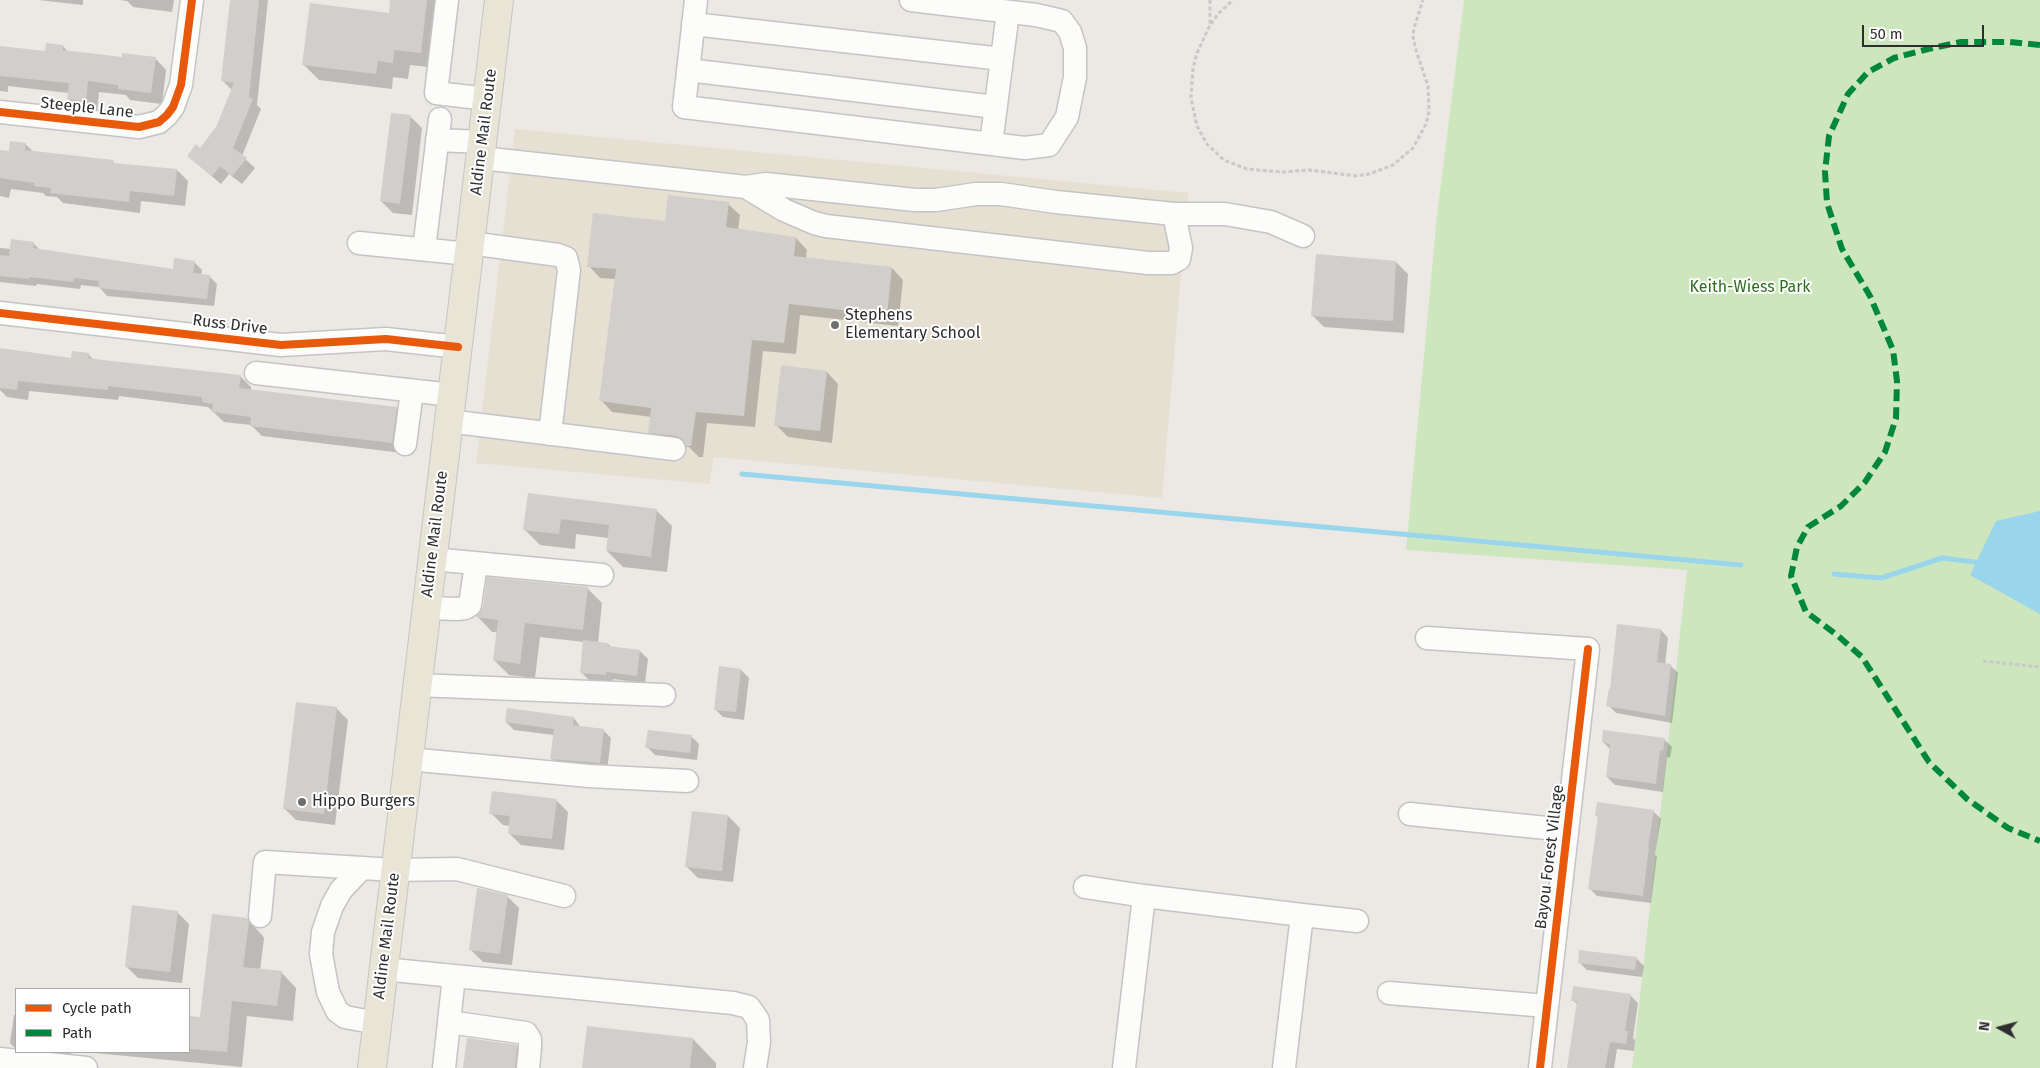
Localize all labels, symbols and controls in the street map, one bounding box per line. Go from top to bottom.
scale bar [1865,15,1988,47]
text: 50 m [1870,25,1903,43]
street label: Aldine Mail Route [467,68,501,196]
street label: Steeple Lane [40,94,134,122]
park label: Keith-Wiess Park [1690,278,1810,298]
place label: Stephens Elementary School [845,306,980,344]
street label: Russ Drive [191,311,269,339]
marker: Stephens Elementary School [829,319,841,331]
street label: Aldine Mail Route [418,470,452,598]
street label: Bayou Forest Village [1532,784,1568,930]
place label: Hippo Burgers [312,792,415,812]
marker: Hippo Burgers [296,796,308,808]
street label: Aldine Mail Route [370,872,404,1000]
legend [15,988,190,1053]
text: Cycle path [62,999,132,1017]
north arrow [1975,1003,2025,1053]
text: N [1976,1020,1994,1032]
text: Path [62,1024,92,1042]

